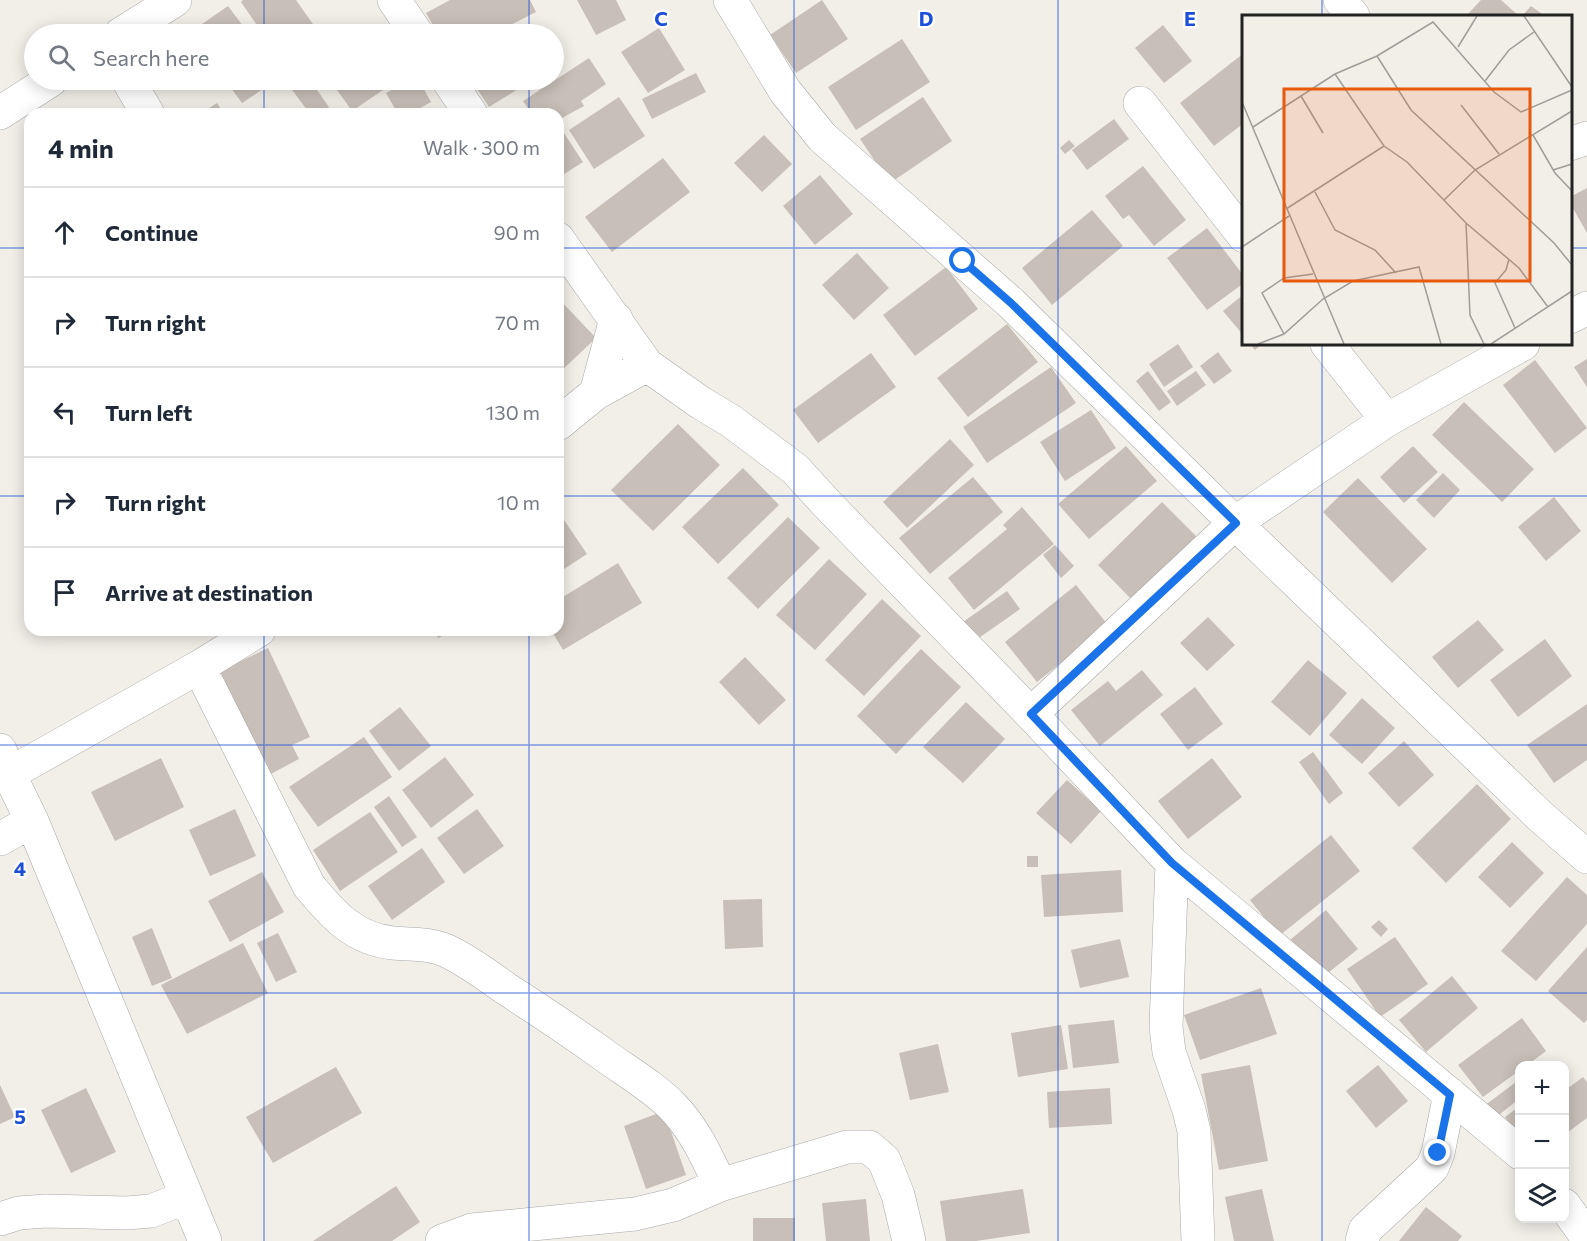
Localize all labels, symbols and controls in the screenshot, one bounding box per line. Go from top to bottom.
text: C [654,6,668,30]
text: D [919,6,933,30]
text: E [1184,6,1196,30]
inset map [1242,15,1572,345]
search box [24,24,564,90]
icon: search [45,41,78,74]
text: Search here [93,44,209,71]
text: 4 min [48,132,114,163]
text: Walk · 300 m [423,135,540,159]
icon: ahead [48,216,81,249]
text: Continue [105,219,198,246]
text: 90 m [494,220,540,244]
route start [949,247,975,273]
icon: right [48,306,81,339]
text: Turn right [105,309,206,336]
text: 70 m [495,310,540,334]
icon: left [48,396,81,429]
text: Turn left [105,399,192,426]
text: 130 m [486,400,540,424]
icon: right [48,486,81,519]
text: Turn right [105,489,206,516]
text: 10 m [497,490,540,514]
icon: arrive [48,576,81,609]
text: Arrive at destination [105,579,313,606]
text: 4 [14,856,26,880]
map controls [1515,1061,1569,1223]
button: + [1515,1061,1569,1115]
text: 5 [14,1104,26,1128]
button: − [1515,1115,1569,1169]
route end [1424,1139,1450,1165]
button: layers [1515,1169,1569,1223]

